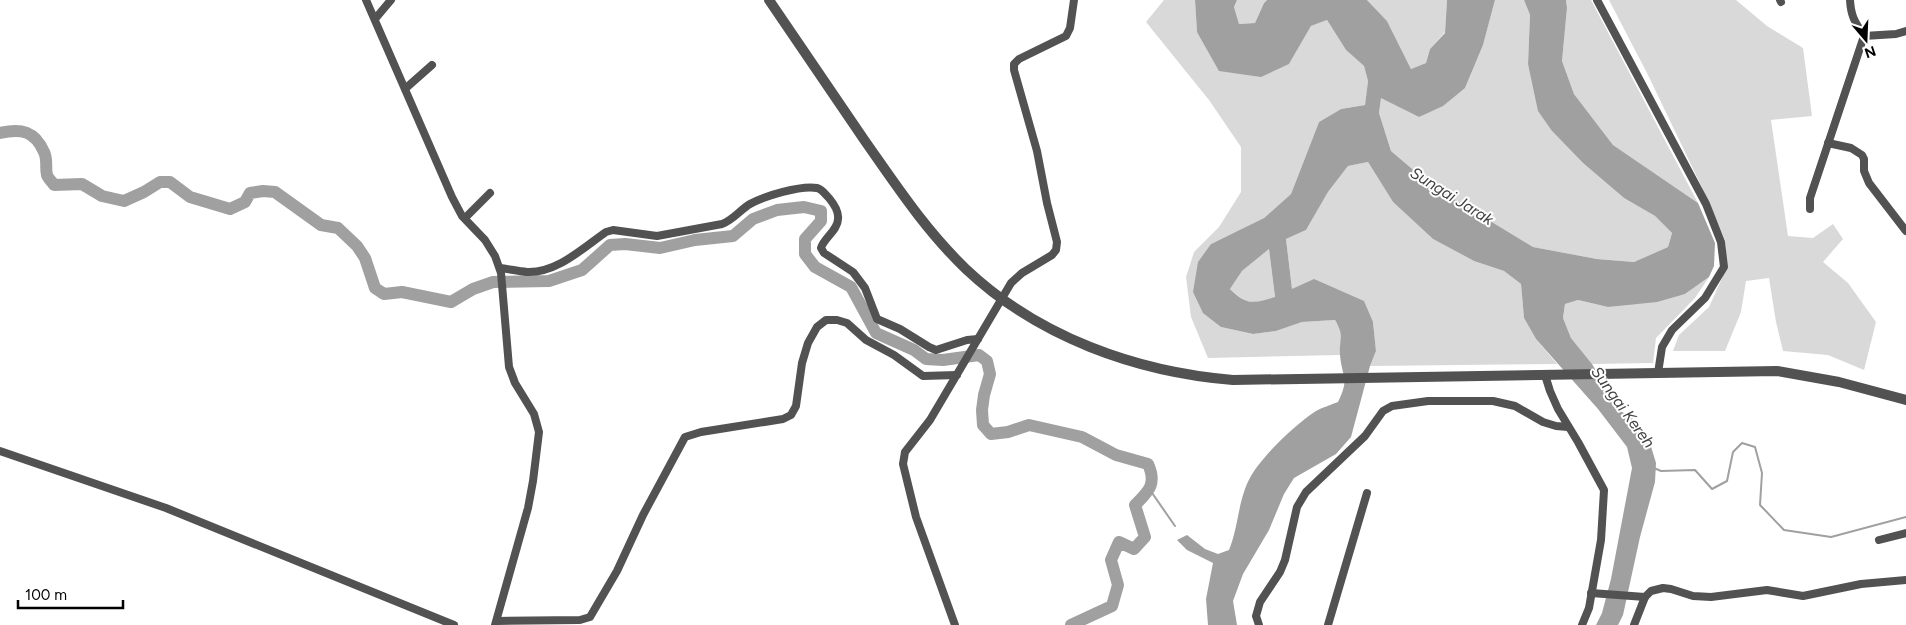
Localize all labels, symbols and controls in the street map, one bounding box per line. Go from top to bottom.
north arrow [1841,15,1891,65]
text: N [1862,42,1878,62]
water label: Sungai Jarak [1407,163,1498,230]
water label: Sungai Kereh [1587,363,1659,451]
scale bar [18,578,122,610]
text: 100 m [25,586,67,604]

